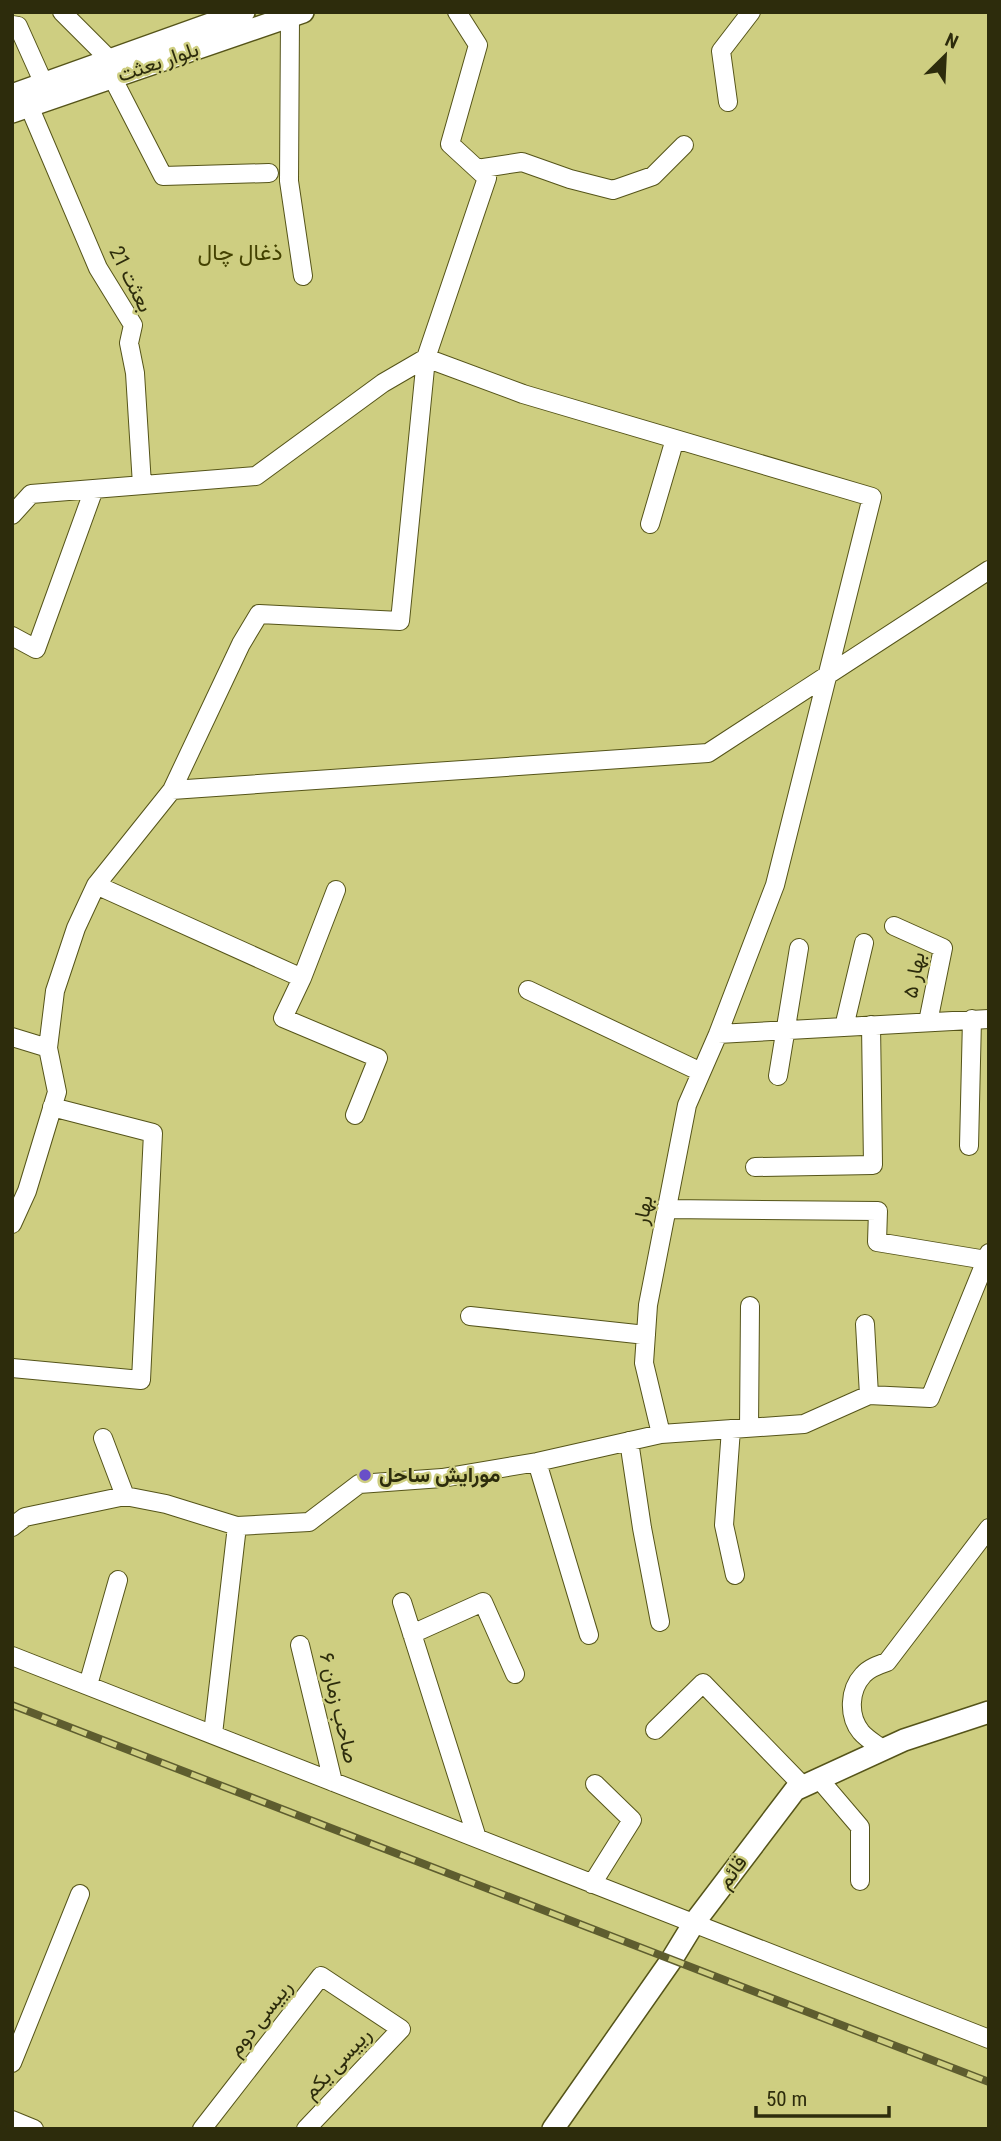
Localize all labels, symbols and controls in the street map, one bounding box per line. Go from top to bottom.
north arrow [910,21,980,91]
text: N [942,28,962,54]
street label: بلوار بعثت [114,37,202,88]
district label: ذغال چال [197,239,283,268]
street label: بعثت 21 [104,242,158,316]
street label: بهار ۵ [898,950,931,1000]
street label: بهار [628,1193,659,1228]
place label: مورایش ساحل [379,1463,500,1488]
marker: مورایش ساحل [357,1467,373,1483]
street label: صاحب زمان ۶ [314,1650,363,1766]
street label: قائم [712,1851,754,1894]
street label: رییسی دوم [223,1975,299,2062]
street label: رییسی یکم [298,2022,378,2105]
scale bar [756,2074,889,2118]
text: 50 m [766,2087,807,2111]

